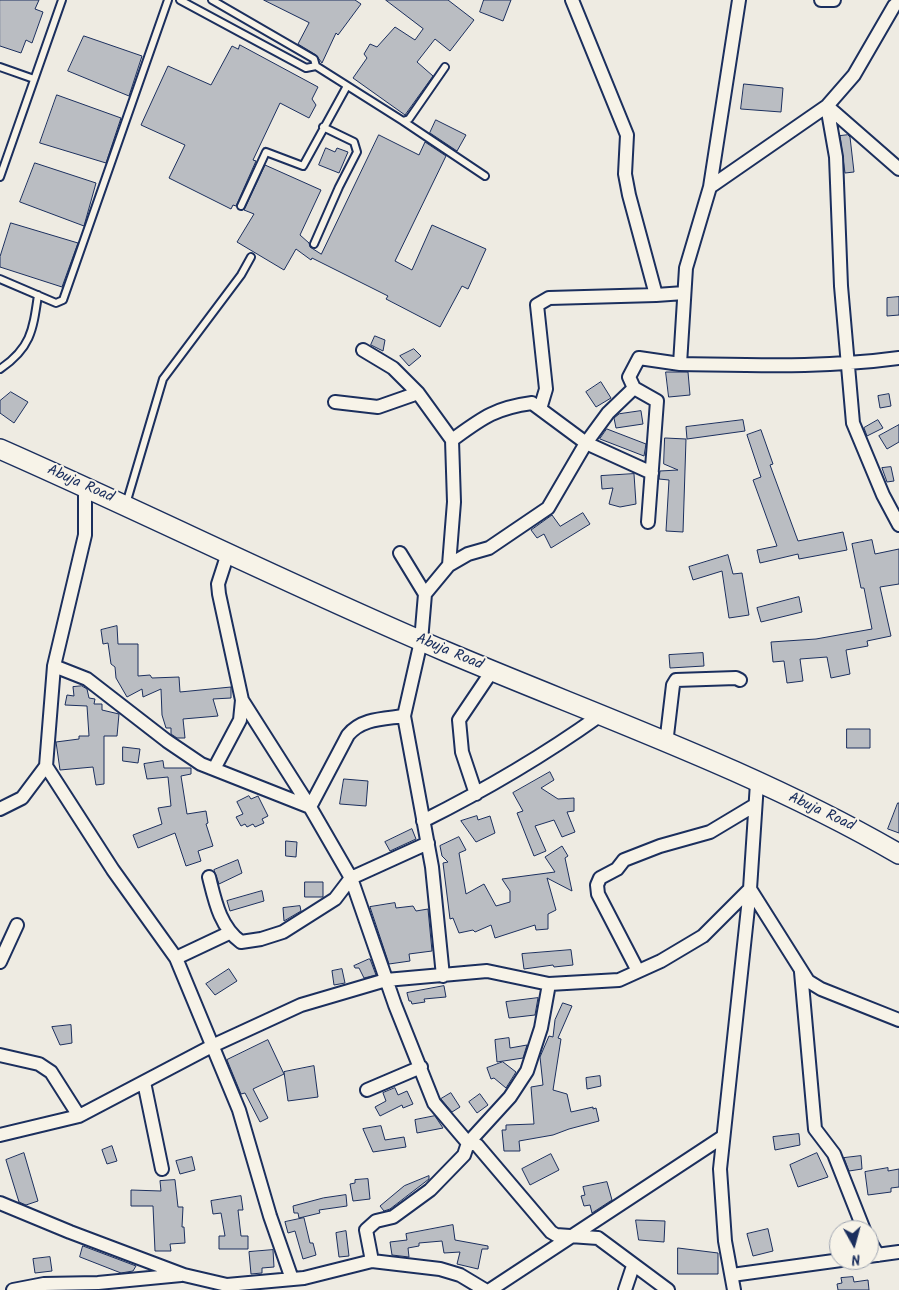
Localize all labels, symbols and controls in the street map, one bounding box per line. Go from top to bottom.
street label: Abuja Road [44,462,116,508]
street label: Abuja Road [413,631,485,675]
street label: Abuja Road [785,790,857,836]
north arrow [829,1220,879,1270]
text: N [850,1247,861,1270]

